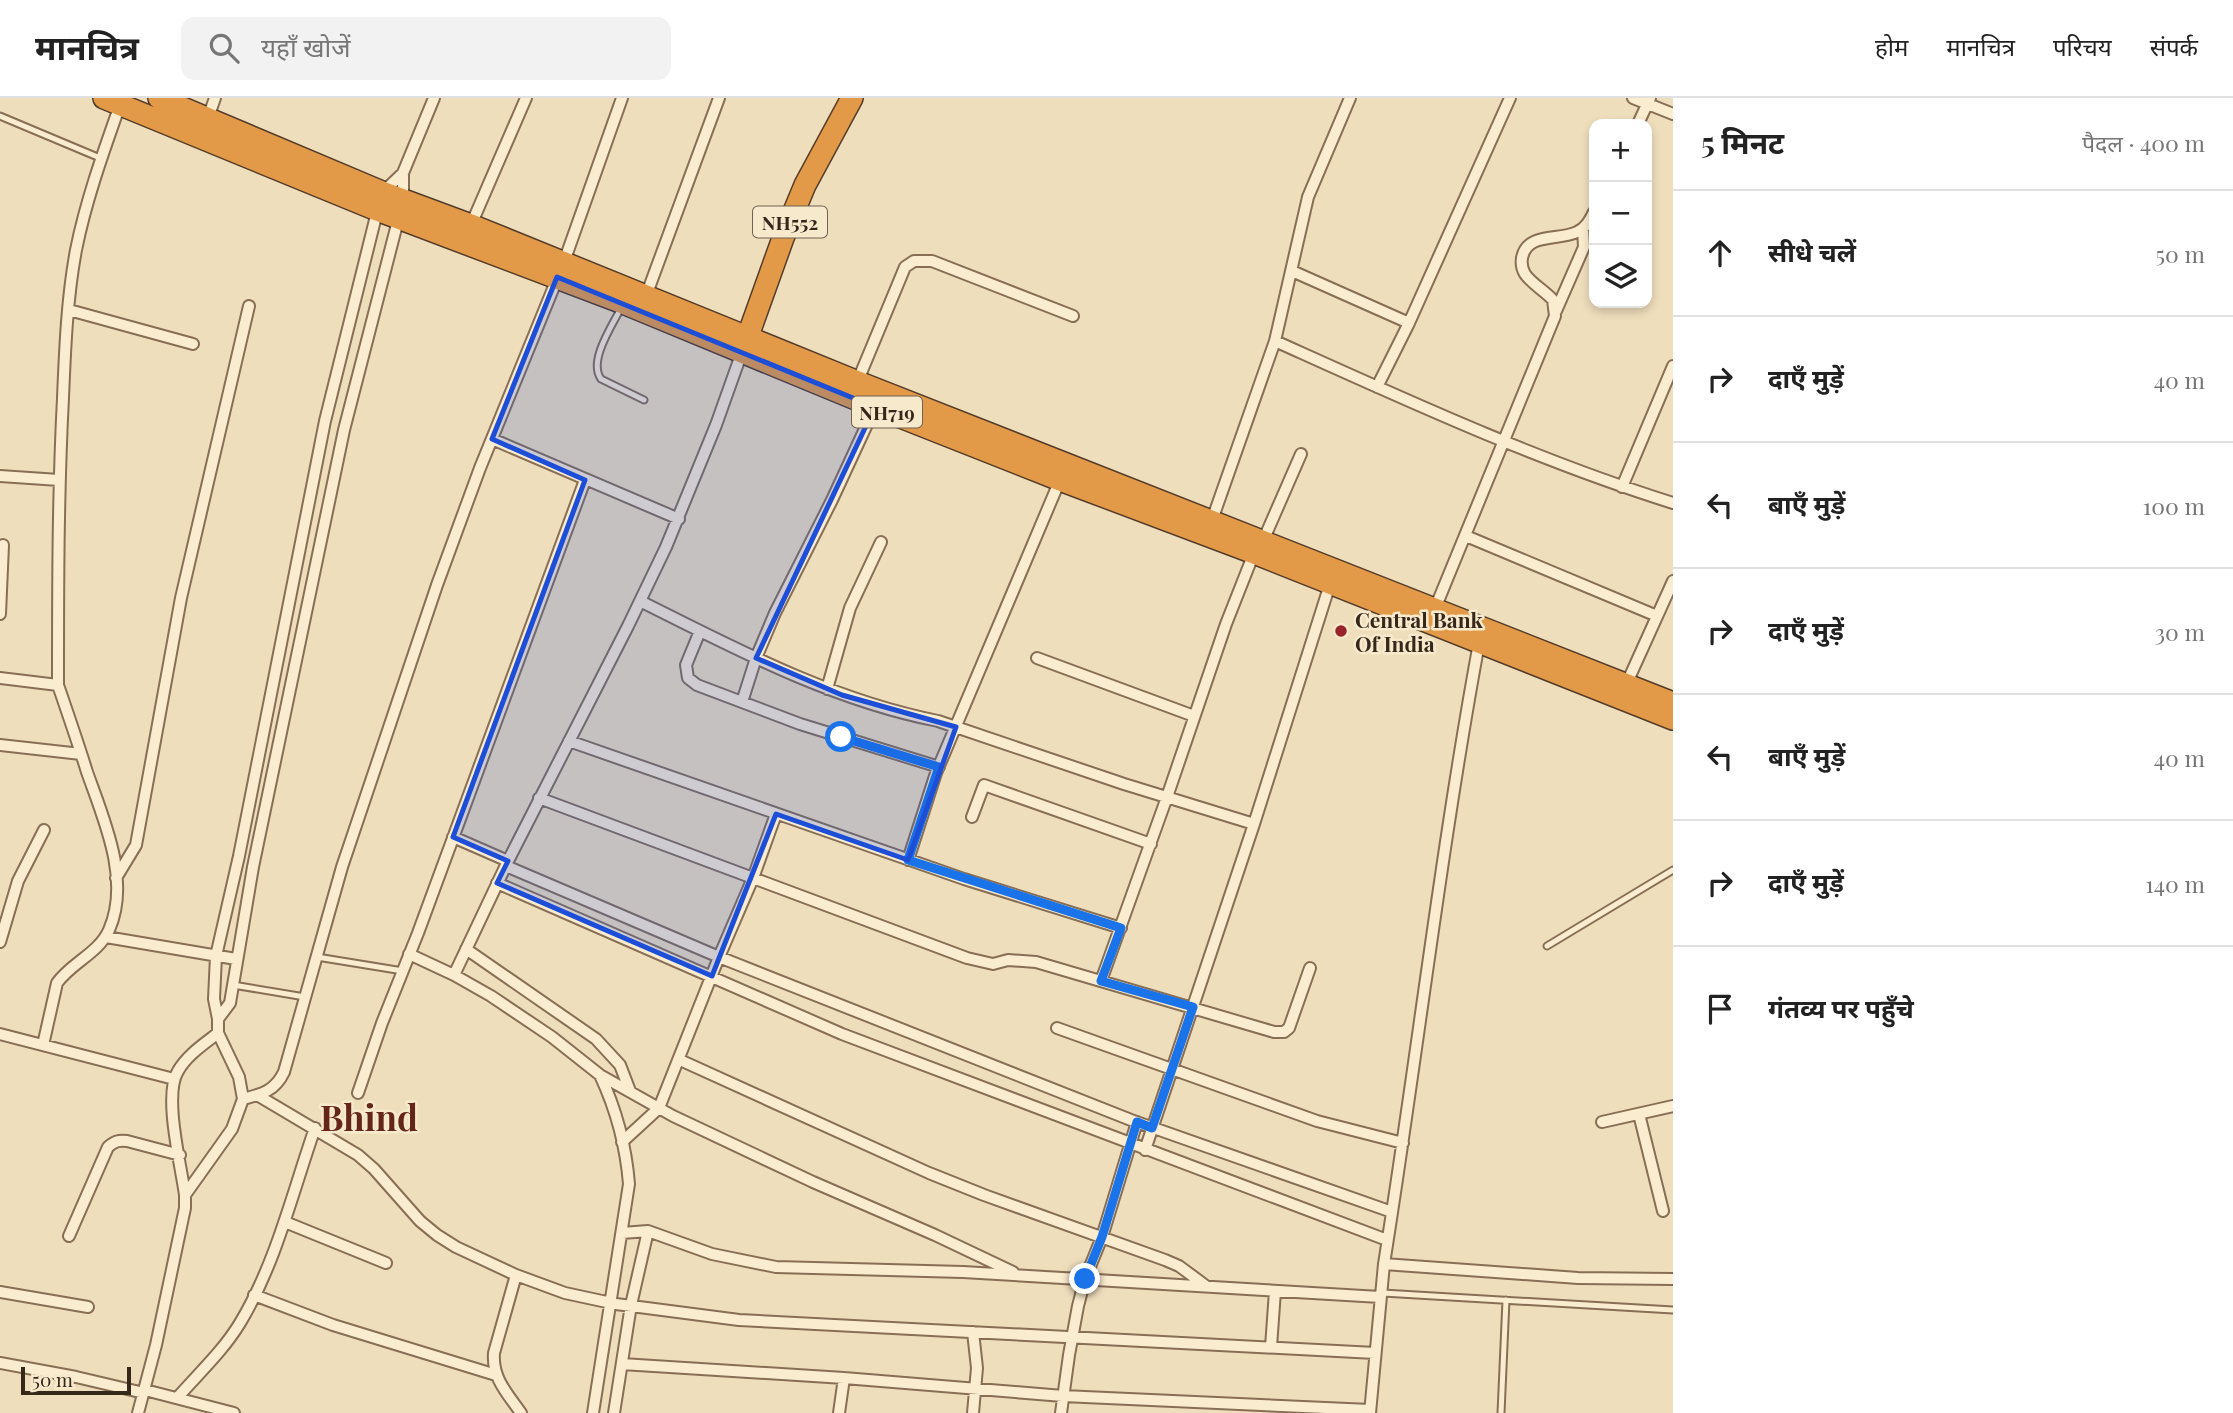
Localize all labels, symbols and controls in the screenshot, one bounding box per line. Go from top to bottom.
search box [181,17,671,80]
text: मानचित्र [35,24,139,68]
icon: search [205,29,243,67]
text: यहाँ खोजें [261,29,350,64]
text: होम [1875,30,1908,62]
text: मानचित्र [1946,30,2015,62]
text: परिचय [2053,30,2112,62]
text: संपर्क [2150,30,2198,62]
map controls [1589,119,1652,308]
button: + [1589,119,1652,182]
text: 5 मिनट [1701,122,1784,162]
text: पैदल · 400 m [2082,127,2205,158]
button: − [1589,182,1652,245]
road number: NH552 [753,206,827,238]
icon: ahead [1701,234,1739,272]
text: सीधे चलें [1768,234,1856,269]
text: 50 m [2156,238,2205,269]
button: layers [1589,245,1652,308]
icon: right [1701,360,1739,398]
text: दाएँ मुड़ें [1768,360,1844,395]
text: 40 m [2154,364,2205,395]
road number: NH719 [852,396,922,428]
icon: left [1701,486,1739,524]
text: बाएँ मुड़ें [1768,486,1845,521]
text: 100 m [2143,490,2205,521]
place label: Central Bank Of India [1355,605,1484,657]
icon: right [1701,612,1739,650]
text: दाएँ मुड़ें [1768,612,1844,647]
text: 30 m [2155,616,2205,647]
marker: Central Bank Of India [1333,623,1349,639]
route start [825,721,856,752]
icon: left [1701,738,1739,776]
text: बाएँ मुड़ें [1768,738,1845,773]
text: 40 m [2154,742,2205,773]
icon: right [1701,864,1739,902]
text: दाएँ मुड़ें [1768,864,1844,899]
text: 140 m [2145,868,2205,899]
icon: arrive [1701,990,1739,1028]
text: गंतव्य पर पहुँचे [1768,990,1914,1025]
district label: Bhind [320,1093,418,1140]
route end [1069,1263,1100,1294]
scale bar [21,1364,131,1396]
text: 50 m [32,1366,73,1392]

